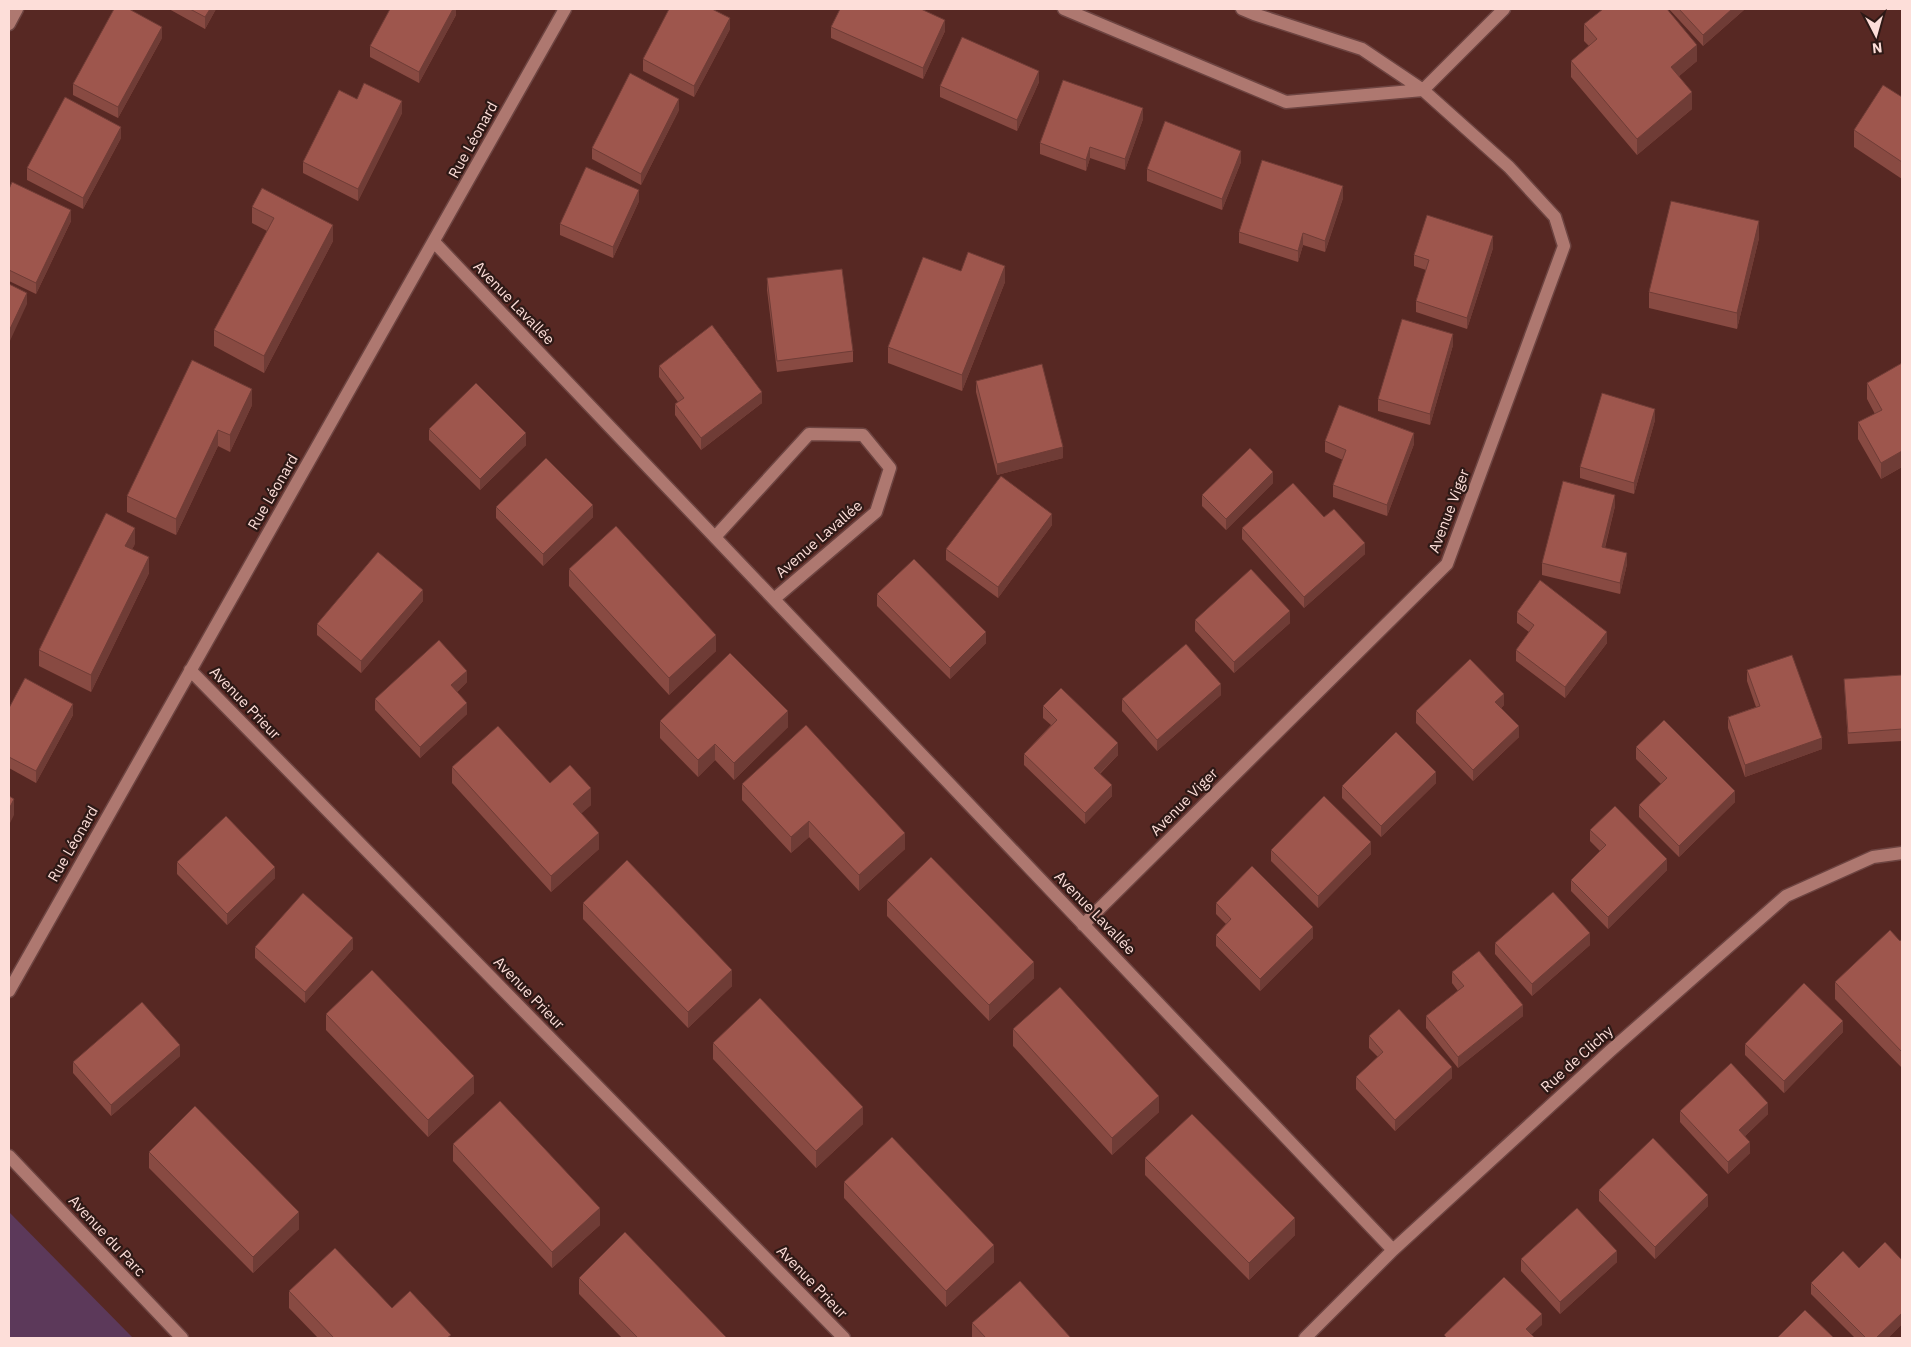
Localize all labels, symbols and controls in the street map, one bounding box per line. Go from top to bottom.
north arrow [1851,10,1901,60]
text: N [1871,38,1883,57]
street label: Rue Léonard [444,98,501,181]
street label: Avenue Lavallée [470,257,559,348]
street label: Rue Léonard [243,450,302,533]
street label: Avenue Viger [1424,466,1473,555]
street label: Avenue Lavallée [771,496,866,581]
street label: Avenue Prieur [206,662,285,743]
street label: Avenue Viger [1146,763,1222,840]
street label: Rue Léonard [43,802,102,885]
street label: Avenue Lavallée [1051,867,1140,958]
street label: Avenue Prieur [490,952,569,1033]
street label: Rue de Clichy [1537,1021,1617,1096]
street label: Avenue du Parc [65,1191,150,1281]
street label: Avenue Prieur [773,1241,852,1322]

